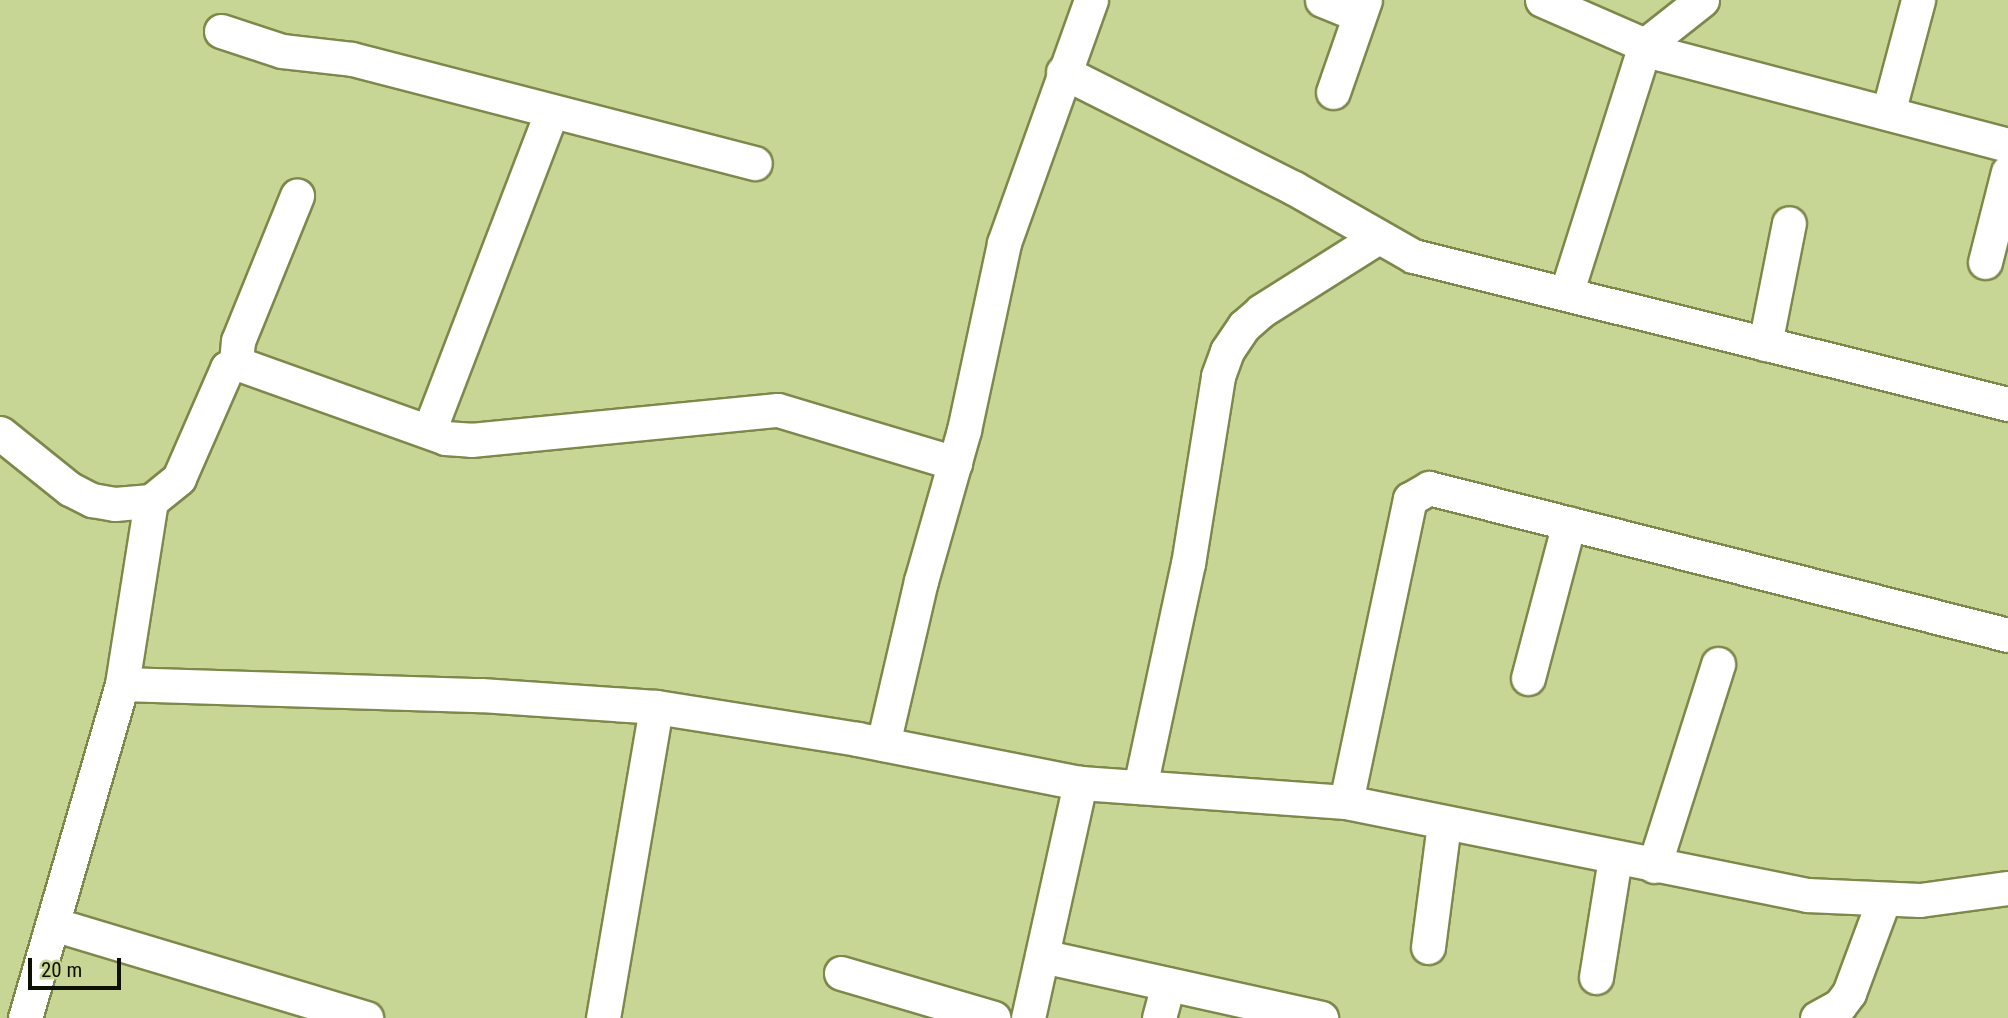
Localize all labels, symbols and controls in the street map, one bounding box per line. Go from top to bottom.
scale bar [32,944,124,988]
text: 20 m [41,958,82,982]

